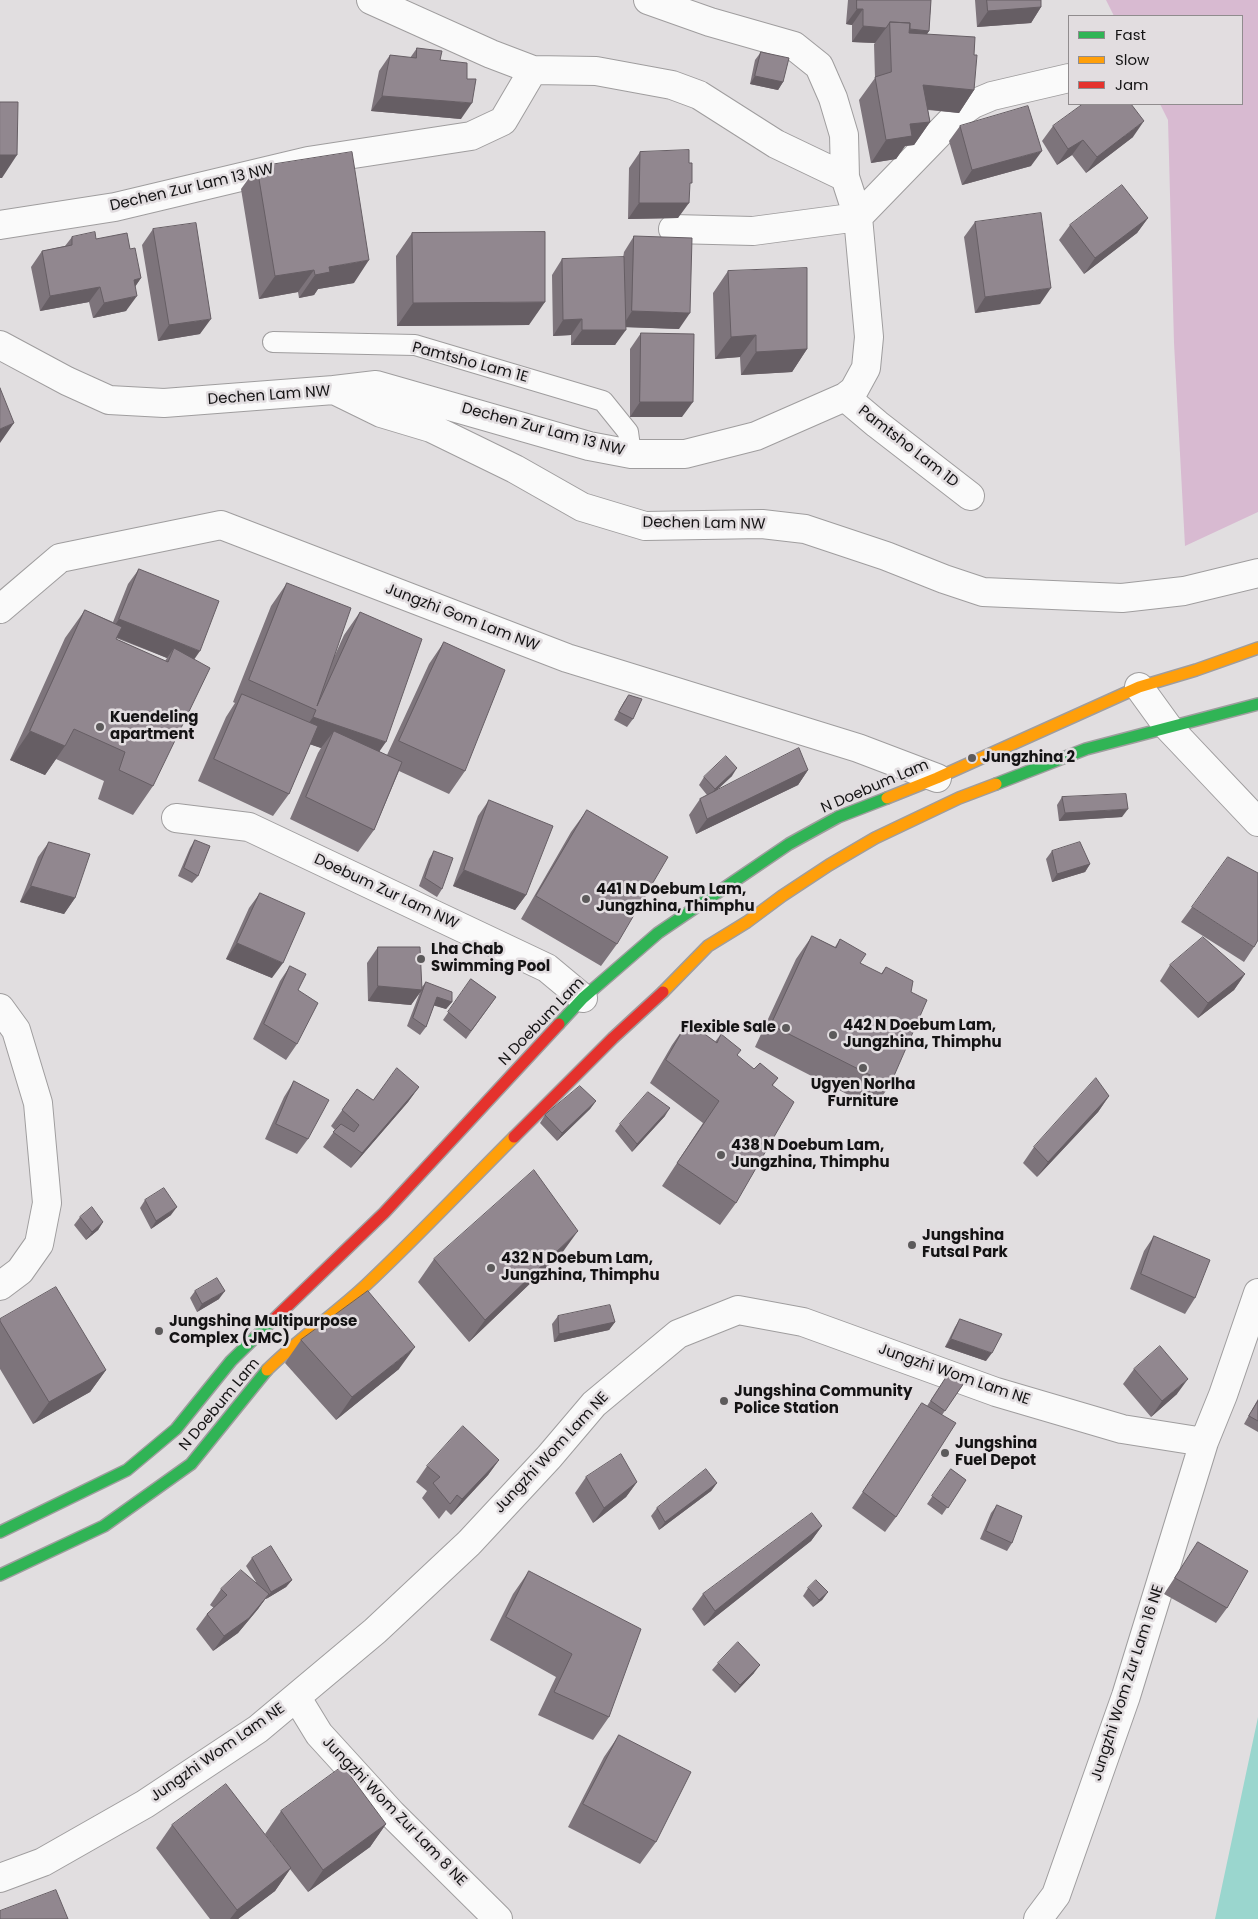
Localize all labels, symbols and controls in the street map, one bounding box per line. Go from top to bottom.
legend [1068,15,1243,105]
text: Fast [1115,24,1146,45]
text: Slow [1115,49,1149,70]
text: Jam [1115,74,1149,95]
street label: Dechen Zur Lam 13 NW [108,160,276,216]
street label: Pamtsho Lam 1E [410,339,530,387]
street label: Dechen Lam NW [207,383,331,409]
street label: Dechen Zur Lam 13 NW [460,400,626,460]
street label: Pamtsho Lam 1D [854,402,962,492]
street label: Dechen Lam NW [642,514,766,534]
street label: Jungzhi Gom Lam NW [383,580,541,656]
place label: Kuendeling apartment [110,709,198,744]
marker: Kuendeling apartment [94,721,106,733]
place label: Jungzhina 2 [982,749,1075,767]
marker: Jungzhina 2 [966,752,978,764]
street label: N Doebum Lam [818,756,932,818]
street label: Doebum Zur Lam NW [311,851,461,933]
place label: 441 N Doebum Lam, Jungzhina, Thimphu [596,881,755,916]
marker: 441 N Doebum Lam, Jungzhina, Thimphu [580,893,592,905]
place label: Lha Chab Swimming Pool [431,941,550,976]
marker: Lha Chab Swimming Pool [415,953,427,965]
street label: N Doebum Lam [495,974,589,1070]
place label: 442 N Doebum Lam, Jungzhina, Thimphu [843,1017,1002,1052]
place label: Flexible Sale [681,1019,776,1037]
marker: Flexible Sale [780,1022,792,1034]
marker: 442 N Doebum Lam, Jungzhina, Thimphu [827,1029,839,1041]
marker: Ugyen Norlha Furniture [857,1062,869,1074]
place label: Ugyen Norlha Furniture [811,1076,915,1111]
place label: 438 N Doebum Lam, Jungzhina, Thimphu [731,1137,890,1172]
marker: 438 N Doebum Lam, Jungzhina, Thimphu [715,1149,727,1161]
place label: Jungshina Futsal Park [922,1227,1008,1262]
marker: Jungshina Futsal Park [906,1239,918,1251]
place label: 432 N Doebum Lam, Jungzhina, Thimphu [501,1250,660,1285]
marker: 432 N Doebum Lam, Jungzhina, Thimphu [485,1262,497,1274]
place label: Jungshina Multipurpose Complex (JMC) [169,1313,357,1348]
marker: Jungshina Multipurpose Complex (JMC) [153,1325,165,1337]
street label: Jungzhi Wom Lam NE [876,1341,1032,1409]
street label: N Doebum Lam [176,1355,264,1455]
place label: Jungshina Community Police Station [734,1383,912,1418]
street label: Jungzhi Wom Lam NE [491,1389,613,1517]
marker: Jungshina Community Police Station [718,1395,730,1407]
place label: Jungshina Fuel Depot [955,1435,1037,1470]
marker: Jungshina Fuel Depot [939,1447,951,1459]
street label: Jungzhi Wom Zur Lam 16 NE [1088,1583,1168,1783]
street label: Jungzhi Wom Lam NE [148,1700,288,1806]
street label: Jungzhi Wom Zur Lam 8 NE [318,1734,470,1890]

